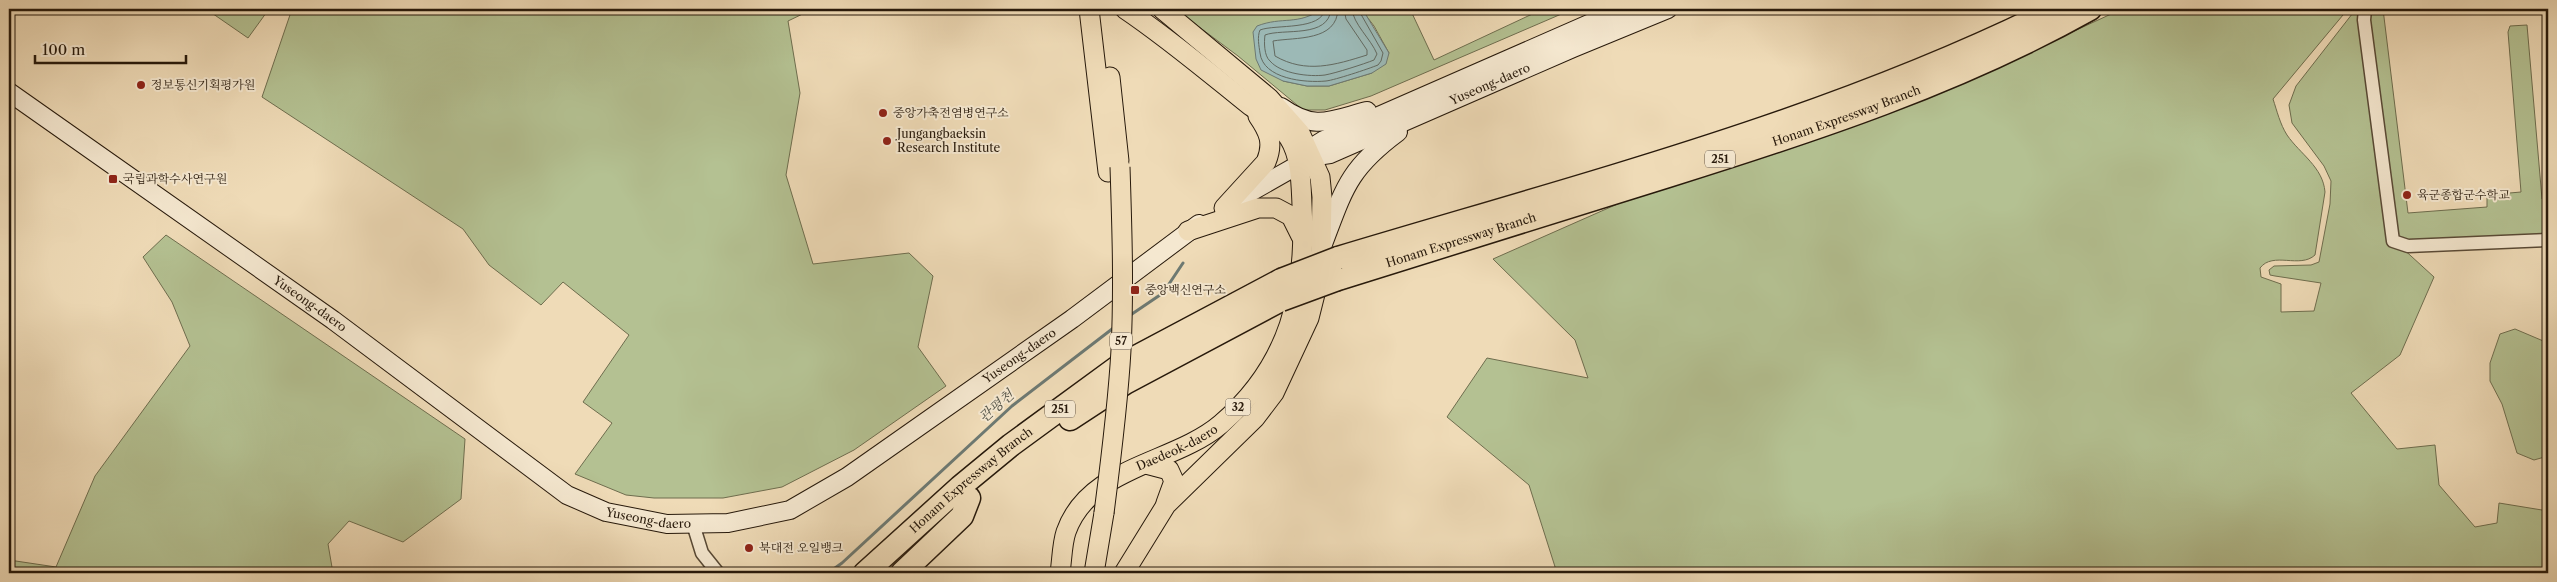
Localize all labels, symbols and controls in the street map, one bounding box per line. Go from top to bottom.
scale bar [35,32,186,64]
text: 100 m [42,40,85,59]
street label: Yuseong-daero [1446,60,1532,108]
place label: 정보통신기획평가원 [151,77,255,92]
marker: 정보통신기획평가원 [135,79,147,91]
street label: Honam Expressway Branch [1770,82,1923,149]
place label: 중앙가축전염병연구소 [893,105,1009,120]
marker: 중앙가축전염병연구소 [877,107,889,119]
place label: Jungangbaeksin Research Institute [895,126,1001,155]
marker: Jungangbaeksin Research Institute [881,135,893,147]
road number: 251 [1705,150,1735,168]
place label: 국립과학수사연구원 [123,171,227,186]
marker: 국립과학수사연구원 [107,173,119,185]
place label: 육군종합군수학교 [2417,187,2510,202]
marker: 육군종합군수학교 [2401,189,2413,201]
street label: Honam Expressway Branch [1384,209,1538,270]
street label: Yuseong-daero [270,272,350,335]
place label: 중앙백신연구소 [1145,282,1227,297]
marker: 중앙백신연구소 [1129,284,1141,296]
street label: Yuseong-daero [979,325,1059,387]
road number: 57 [1110,332,1132,350]
water label: 관평천 [975,385,1018,426]
road number: 32 [1226,398,1250,416]
road number: 251 [1045,400,1075,418]
street label: Daedeok-daero [1134,421,1220,474]
street label: Honam Expressway Branch [906,423,1036,536]
street label: Yuseong-daero [604,504,691,531]
place label: 북대전 오일뱅크 [759,540,844,555]
marker: 북대전 오일뱅크 [743,542,755,554]

